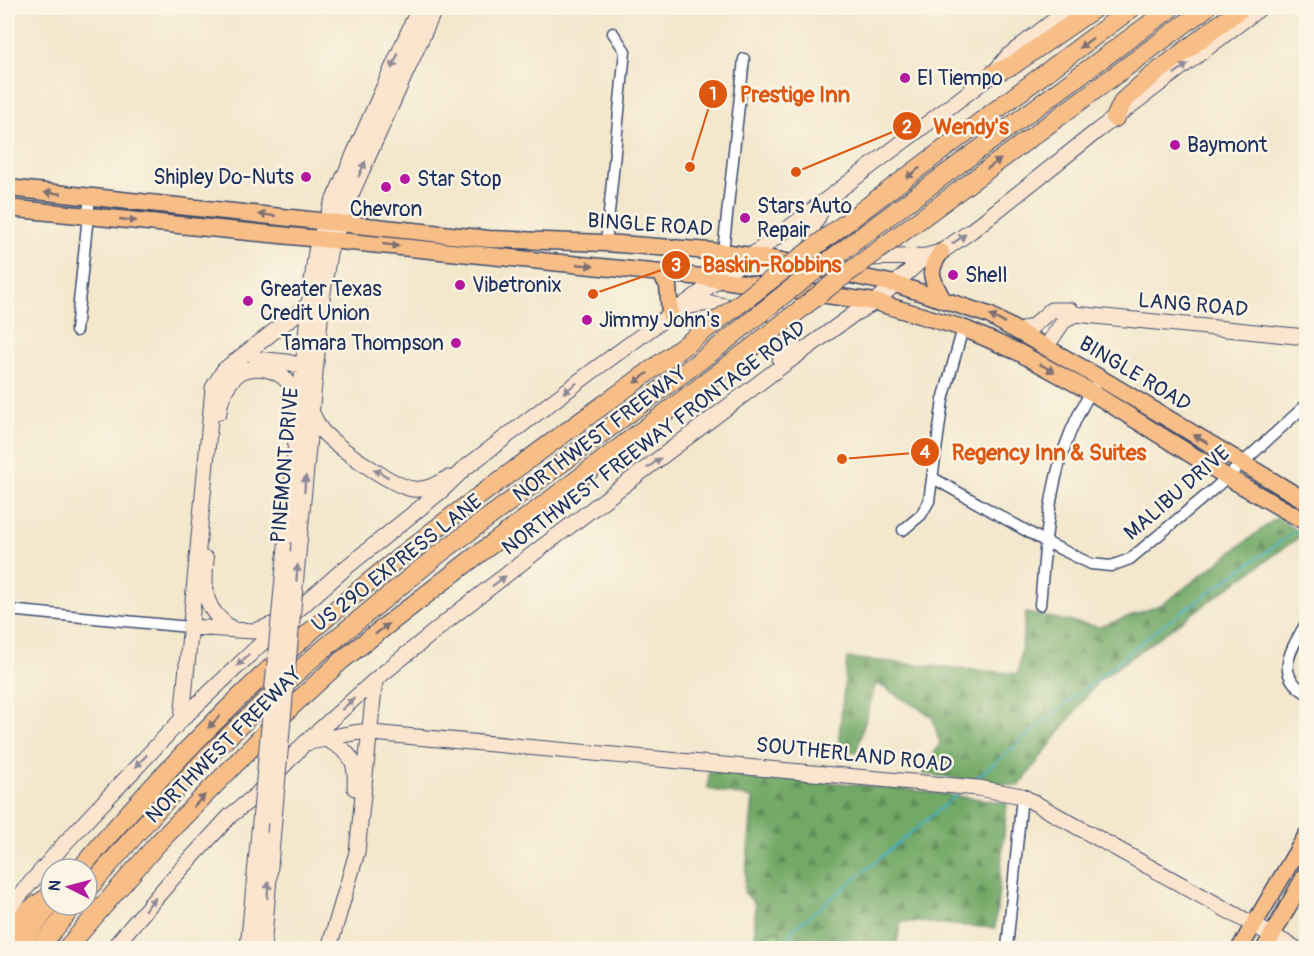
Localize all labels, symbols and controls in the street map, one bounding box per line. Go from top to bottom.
one-way arrow [1078,36,1093,48]
one-way arrow [391,52,400,69]
one-way arrow [1173,64,1188,76]
place label: El Tiempo [917,65,1003,92]
marker: El Tiempo [898,71,912,85]
callout: Prestige Inn [698,74,862,114]
text: Prestige Inn [740,81,850,109]
text: 1 [709,83,717,106]
callout: Wendy's [892,106,1021,146]
text: Wendy's [933,113,1009,141]
text: 2 [902,116,912,139]
place label: Baymont [1187,132,1268,159]
marker: Baymont [1168,138,1182,152]
one-way arrow [987,159,1002,171]
one-way arrow [358,160,367,178]
place label: Shipley Do-Nuts [153,164,295,191]
place label: Star Stop [417,166,502,193]
one-way arrow [906,166,921,178]
marker: Shipley Do-Nuts [299,170,313,184]
marker: Star Stop [398,172,412,186]
marker: Chevron [379,180,393,194]
one-way arrow [43,188,62,198]
place label: Stars Auto Repair [757,193,852,244]
place label: Chevron [350,196,422,223]
street label: BINGLE ROAD [586,207,714,243]
one-way arrow [258,210,277,220]
marker: Stars Auto Repair [738,211,752,225]
one-way arrow [119,215,138,225]
one-way arrow [951,233,967,245]
one-way arrow [382,240,401,250]
callout: Baskin-Robbins [661,245,854,285]
text: Baskin-Robbins [703,251,842,279]
text: 3 [671,254,681,277]
one-way arrow [576,260,595,270]
place label: Shell [965,262,1007,289]
marker: Shell [946,268,960,282]
place label: Vibetronix [472,272,562,299]
place label: Greater Texas Credit Union [260,276,382,327]
marker: Vibetronix [453,278,467,292]
street label: LANG ROAD [1137,287,1249,323]
marker: Greater Texas Credit Union [241,294,255,308]
place label: Jimmy John's [599,307,720,334]
marker: Jimmy John's [580,313,594,327]
one-way arrow [988,314,1005,324]
street label: NORTHWEST FREEWAY FRONTAGE ROAD [496,315,812,561]
place label: Tamara Thompson [281,330,444,357]
street label: BINGLE ROAD [1074,330,1196,418]
marker: Tamara Thompson [449,336,463,350]
street label: NORTHWEST FREEWAY [508,360,692,508]
one-way arrow [1039,363,1056,373]
one-way arrow [633,372,649,384]
one-way arrow [562,382,577,394]
street label: PINEMONT DRIVE [265,386,305,544]
callout: Regency Inn & Suites [910,432,1159,472]
one-way arrow [1193,433,1209,444]
text: Regency Inn & Suites [952,439,1146,467]
street label: MALIBU DRIVE [1118,440,1236,546]
text: 4 [920,441,931,464]
one-way arrow [646,456,662,469]
one-way arrow [373,468,389,479]
one-way arrow [300,475,310,494]
street label: US 290 EXPRESS LANE [306,488,488,638]
one-way arrow [292,563,302,582]
one-way arrow [491,574,507,587]
one-way arrow [375,623,390,635]
one-way arrow [236,653,251,667]
street label: NORTHWEST FREEWAY [140,661,308,829]
one-way arrow [340,698,355,711]
one-way arrow [207,715,221,729]
street label: SOUTHERLAND ROAD [755,731,953,779]
one-way arrow [135,753,149,767]
one-way arrow [192,794,206,809]
north arrow [39,857,99,917]
text: N [45,879,66,892]
one-way arrow [263,881,273,900]
one-way arrow [143,897,156,912]

